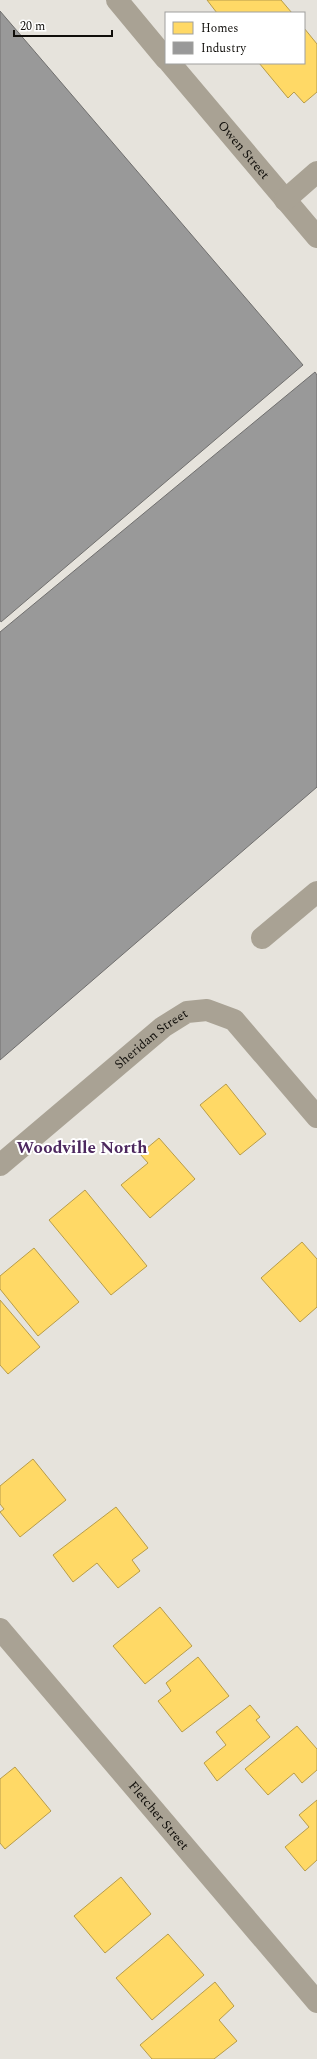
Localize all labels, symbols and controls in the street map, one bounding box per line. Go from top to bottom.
scale bar [14,12,112,38]
legend [165,12,305,64]
text: 20 m [20,17,45,36]
text: Homes [201,19,239,38]
text: Industry [201,39,247,58]
street label: Owen Street [213,116,275,184]
street label: Sheridan Street [110,1004,192,1074]
district label: Woodville North [16,1135,148,1161]
street label: Fletcher Street [123,1777,194,1855]

